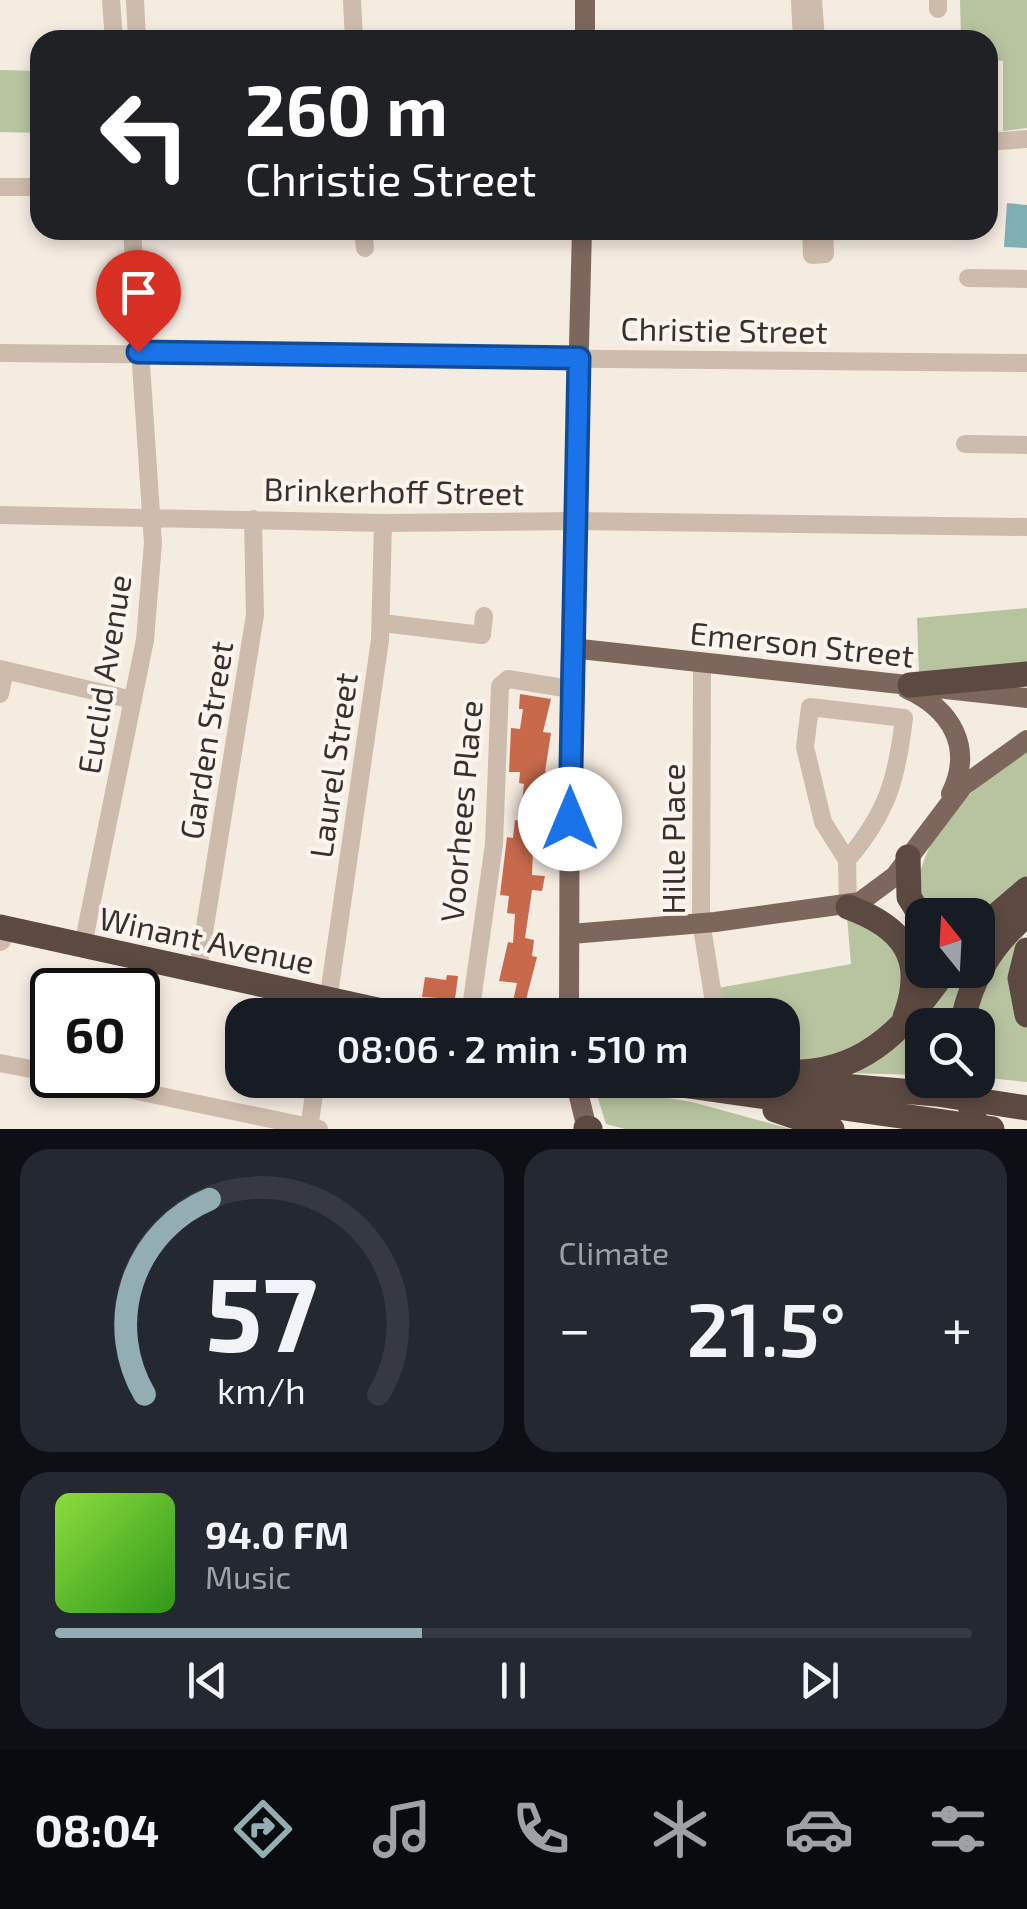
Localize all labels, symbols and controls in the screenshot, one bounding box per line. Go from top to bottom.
text: 260 m [245,66,448,150]
icon: left [80,70,210,200]
text: Christie Street [245,151,536,205]
pin [96,250,181,353]
icon: arrive [111,265,166,320]
street label: Christie Street [620,308,828,350]
street label: Brinkerhoff Street [263,469,525,511]
street label: Euclid Avenue [68,572,138,776]
street label: Emerson Street [688,612,916,674]
street label: Garden Street [171,638,239,842]
street label: Laurel Street [300,670,364,860]
street label: Voorhees Place [431,699,489,923]
street label: Hille Place [653,763,691,915]
position arrow [518,767,622,871]
street label: Winant Avenue [96,898,318,980]
north arrow [905,898,995,988]
map controls [905,898,995,1098]
speed limit sign: 60 [30,968,160,1098]
button: search [905,1008,995,1098]
text: 08:06 · 2 min · 510 m [337,1025,688,1071]
text: Climate [559,1233,669,1271]
text: 57 [206,1248,318,1373]
text: 21.5° [686,1282,846,1372]
text: − [559,1294,591,1360]
text: + [942,1294,972,1360]
text: km/h [217,1368,306,1411]
text: 94.0 FM [205,1511,349,1557]
text: Music [205,1557,291,1595]
icon: previous [180,1653,235,1708]
icon: pause [486,1653,541,1708]
icon: next [792,1653,847,1708]
icon: directions [228,1794,298,1864]
icon: music [367,1794,437,1864]
icon: phone [506,1794,576,1864]
icon: climate [645,1794,715,1864]
icon: car [784,1794,854,1864]
icon: filters [923,1794,993,1864]
text: 08:04 [34,1802,159,1856]

